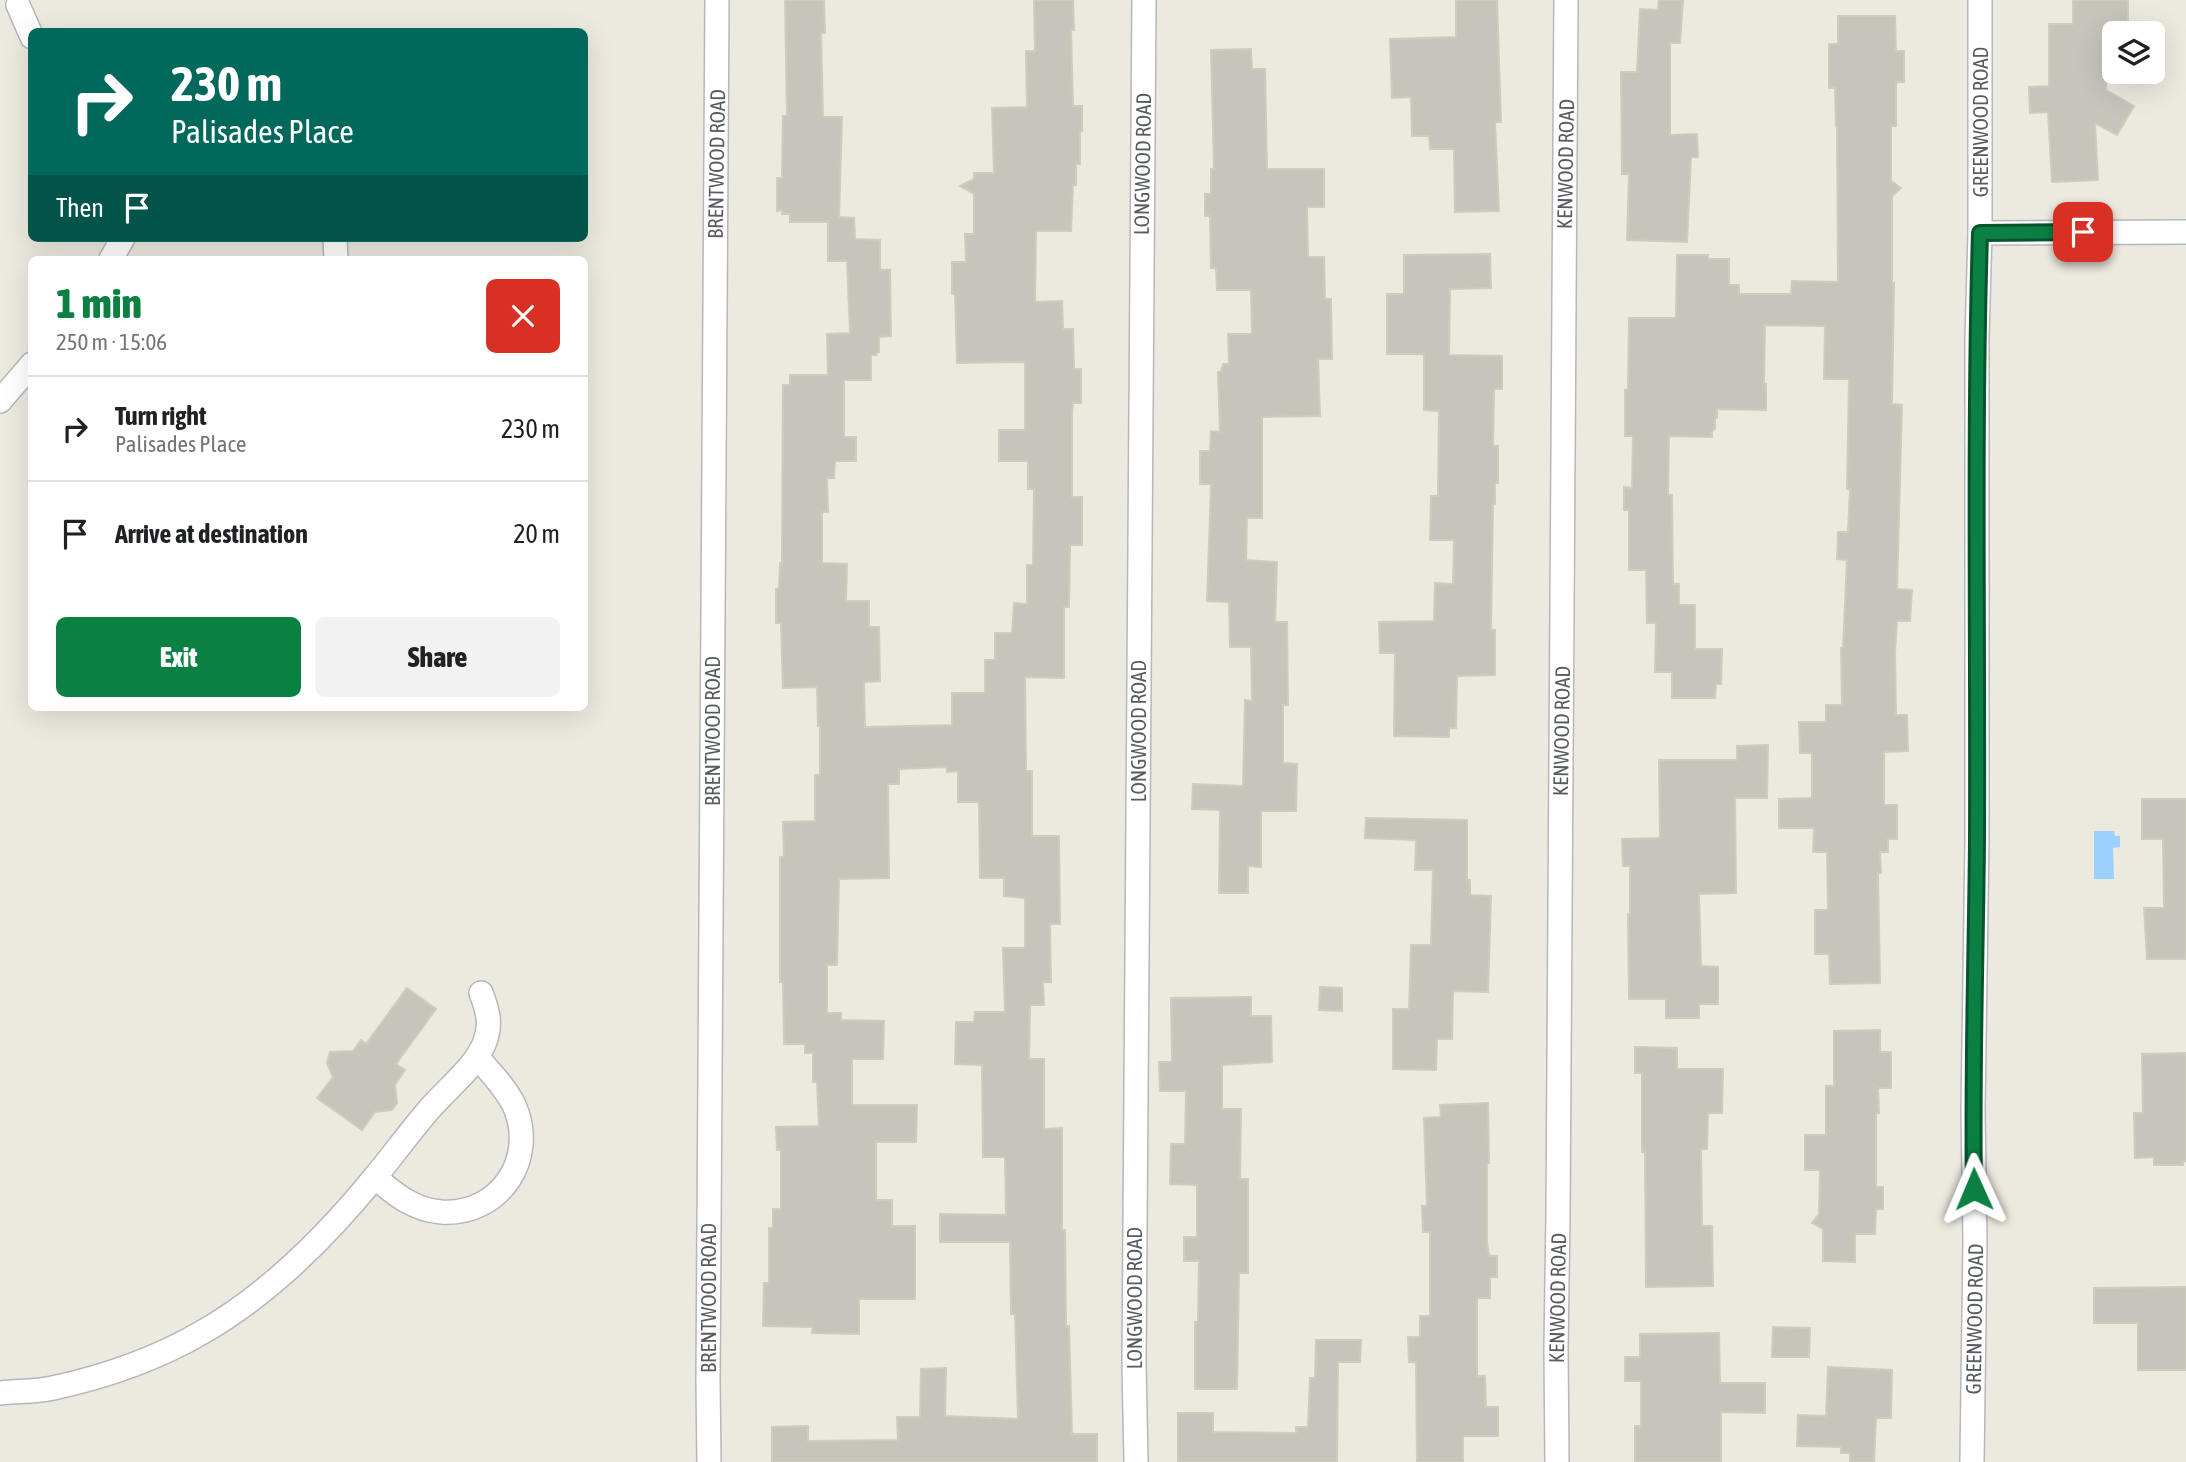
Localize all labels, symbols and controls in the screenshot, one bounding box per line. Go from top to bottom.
map controls [2102,21,2165,84]
button: layers [2102,21,2165,84]
street label: GREENWOOD ROAD [1968,47,1992,197]
text: 230 m [171,55,282,111]
icon: right [56,56,147,147]
street label: BRENTWOOD ROAD [703,89,729,239]
street label: LONGWOOD ROAD [1129,93,1155,235]
street label: KENWOOD ROAD [1552,99,1578,229]
text: Palisades Place [171,113,354,150]
icon: arrive [118,189,156,227]
text: Then [56,193,104,223]
pin [2053,202,2113,262]
icon: arrive [2064,213,2102,251]
text: 1 min [56,279,142,327]
button: close [486,279,560,353]
text: 250 m · 15:06 [56,329,167,355]
text: Turn right [115,401,206,431]
icon: right [56,410,94,448]
text: 230 m [501,414,560,444]
text: Palisades Place [115,431,246,457]
icon: arrive [56,515,94,553]
text: Arrive at destination [115,519,308,549]
text: 20 m [513,519,560,549]
button: Exit [56,617,301,697]
button: Share [315,617,560,697]
street label: BRENTWOOD ROAD [700,656,724,806]
street label: LONGWOOD ROAD [1126,660,1150,802]
street label: KENWOOD ROAD [1548,666,1574,796]
position arrow [1937,1152,2011,1226]
street label: BRENTWOOD ROAD [696,1223,720,1373]
street label: LONGWOOD ROAD [1122,1227,1146,1369]
street label: KENWOOD ROAD [1544,1233,1570,1363]
street label: GREENWOOD ROAD [1961,1243,1987,1395]

